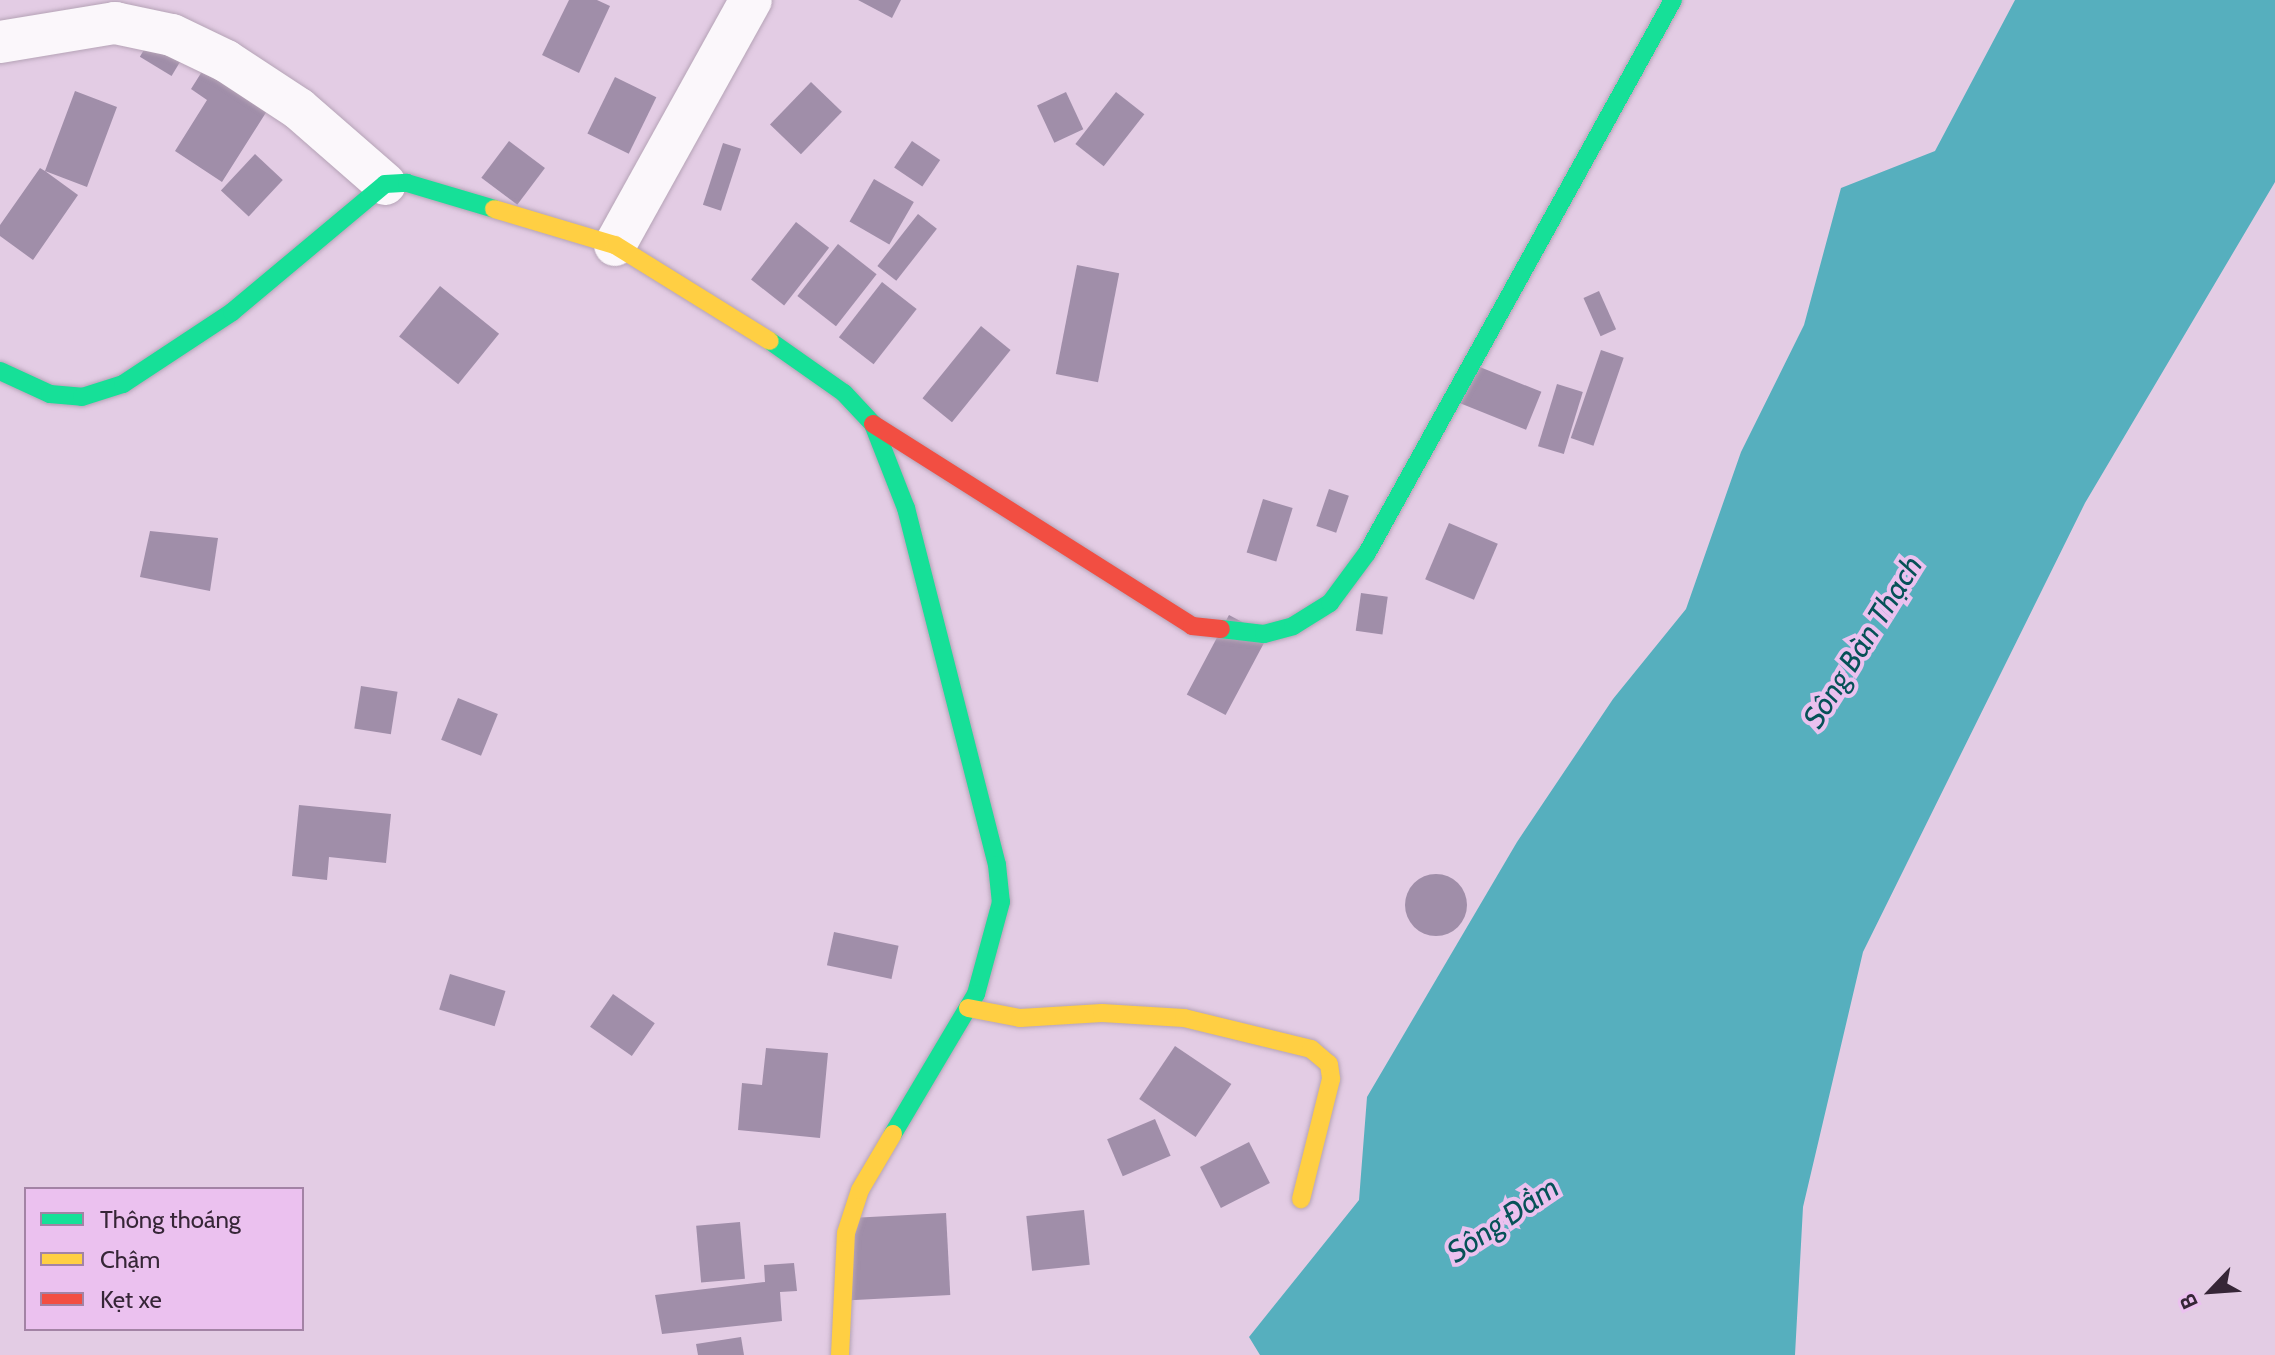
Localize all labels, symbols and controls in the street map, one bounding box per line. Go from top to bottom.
water label: Sông Bàn Thạch [1796,549,1930,735]
water label: Sông Đầm [1440,1169,1566,1271]
legend [24,1187,304,1331]
text: Thông thoáng [100,1205,241,1234]
text: Chậm [100,1245,160,1274]
north arrow [2171,1251,2251,1331]
text: Kẹt xe [100,1285,162,1314]
text: B [2174,1289,2204,1313]

